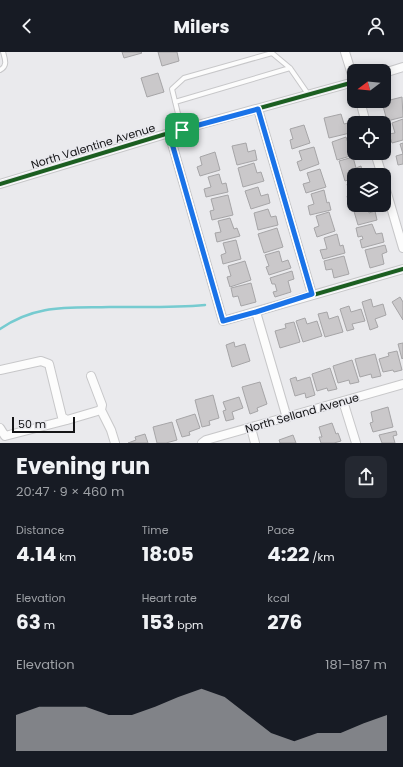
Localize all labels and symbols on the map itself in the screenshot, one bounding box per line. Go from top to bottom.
north arrow [347,64,391,108]
pin [165,113,199,147]
street label: North Valentine Avenue [29,119,157,173]
street label: North Selland Avenue [243,389,361,437]
scale bar [12,415,75,434]

